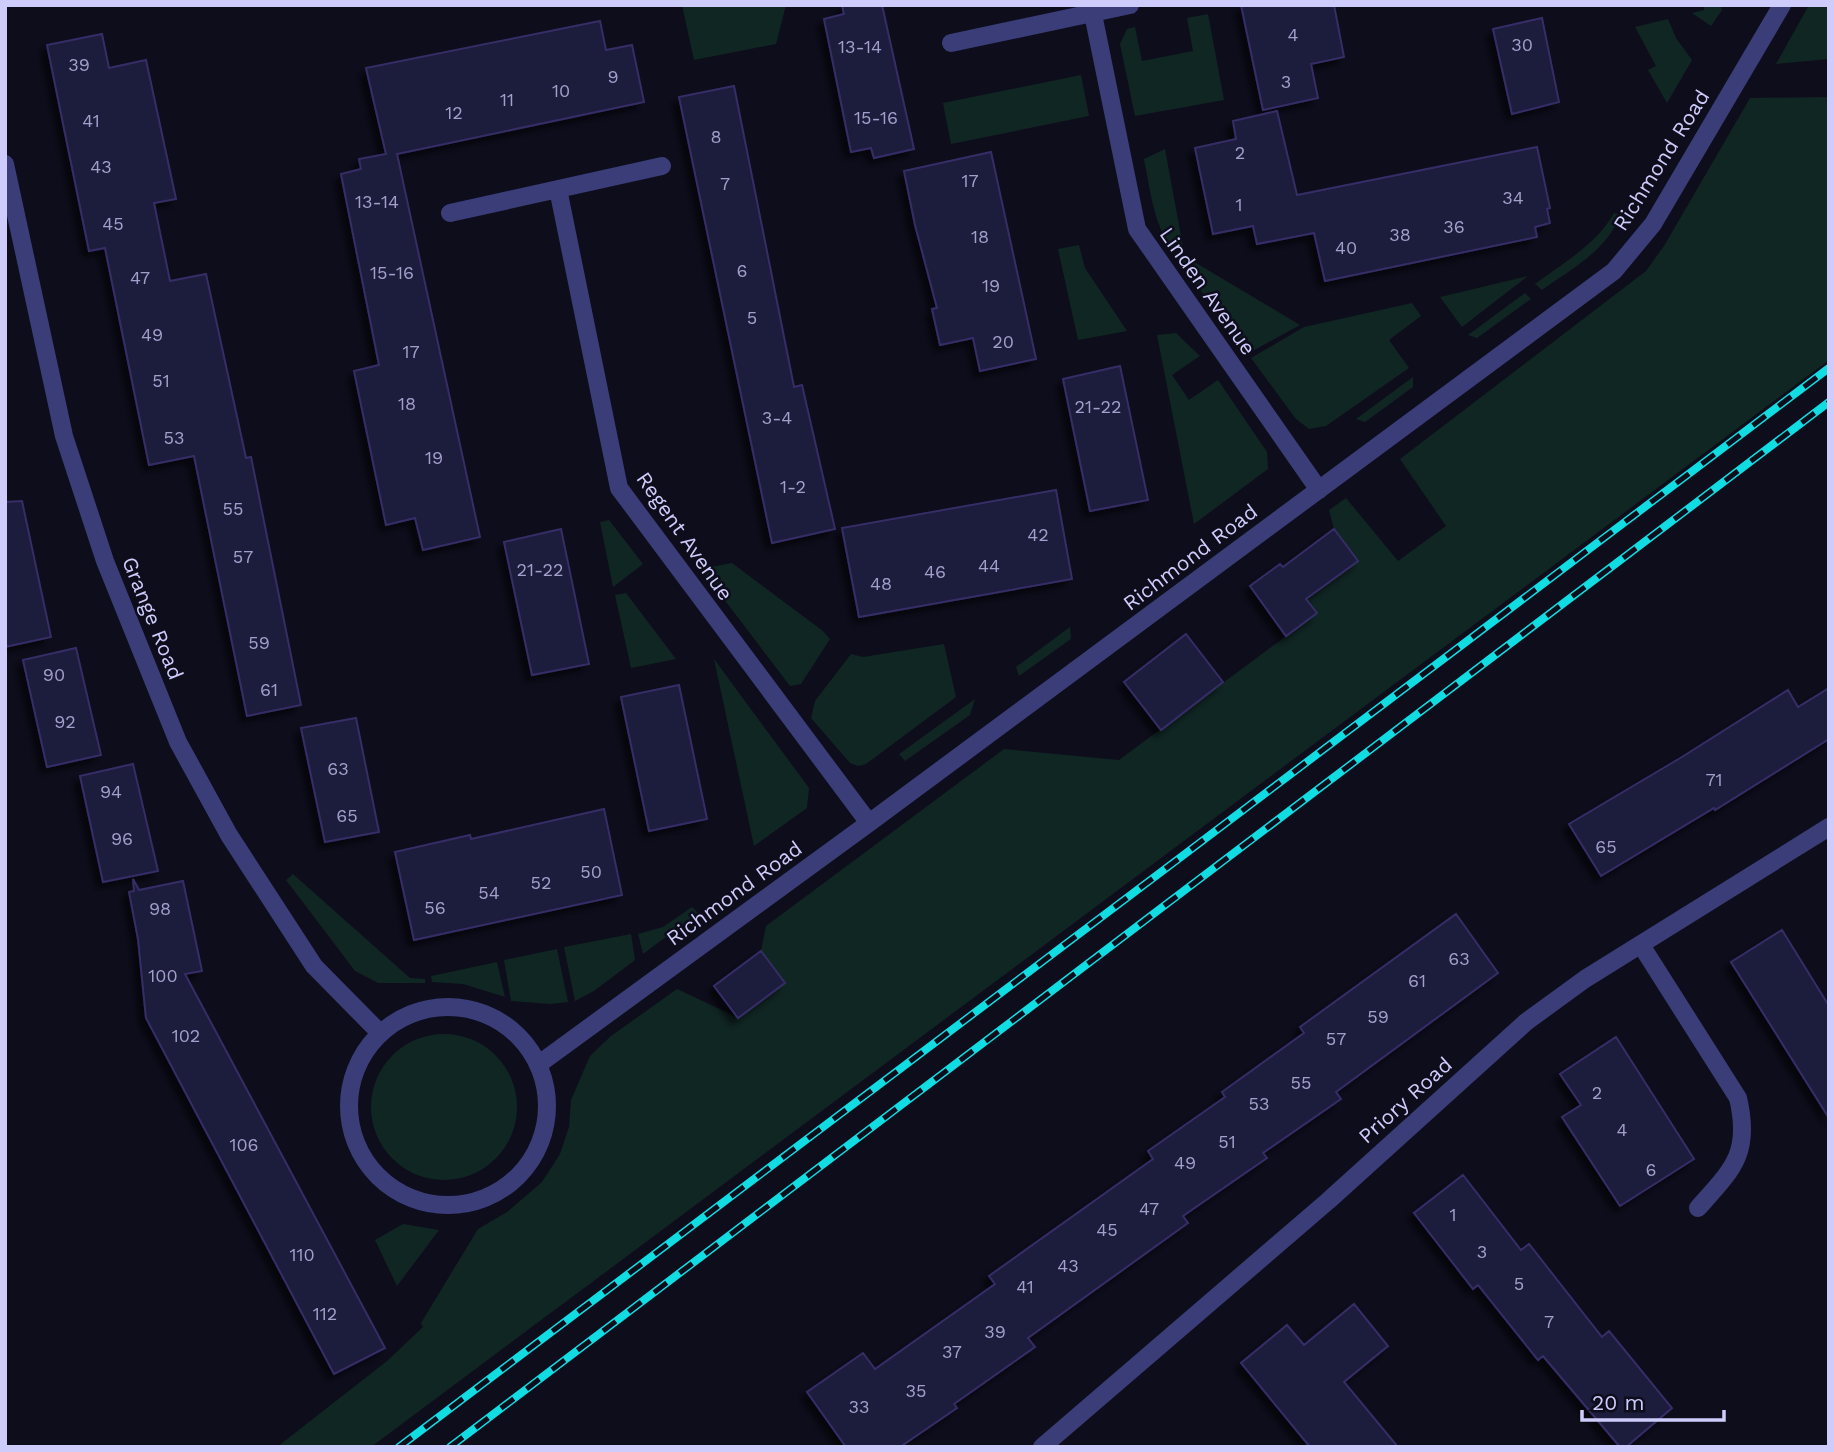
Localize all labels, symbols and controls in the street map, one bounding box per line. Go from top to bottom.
house number: 4 [1288,24,1299,45]
house number: 30 [1511,34,1533,55]
house number: 13-14 [838,36,882,57]
house number: 39 [68,54,90,75]
house number: 9 [607,66,619,87]
house number: 3 [1281,71,1291,92]
house number: 10 [552,80,570,101]
street label: Richmond Road [1608,85,1714,235]
house number: 11 [500,89,514,110]
house number: 12 [445,102,463,123]
house number: 15-16 [854,107,898,128]
house number: 41 [82,110,100,131]
house number: 8 [710,126,722,147]
house number: 2 [1235,142,1245,163]
house number: 43 [90,156,112,177]
house number: 17 [961,170,979,191]
house number: 7 [720,173,730,194]
house number: 34 [1502,187,1524,208]
house number: 13-14 [355,191,399,212]
house number: 1 [1235,194,1243,215]
house number: 45 [102,213,124,234]
house number: 36 [1443,216,1465,237]
street label: Linden Avenue [1155,222,1261,360]
house number: 38 [1389,224,1411,245]
house number: 18 [971,226,989,247]
house number: 40 [1335,237,1357,258]
house number: 6 [737,260,747,281]
house number: 15-16 [370,262,414,283]
house number: 47 [130,267,150,288]
house number: 19 [982,275,1000,296]
house number: 5 [747,307,757,328]
house number: 49 [141,324,163,345]
house number: 20 [992,331,1014,352]
house number: 17 [402,341,420,362]
house number: 51 [152,370,170,391]
house number: 18 [398,393,416,414]
house number: 21-22 [1075,396,1121,417]
house number: 3-4 [762,407,792,428]
house number: 53 [164,427,184,448]
house number: 19 [425,447,443,468]
street label: Regent Avenue [631,467,739,605]
house number: 1-2 [780,476,806,497]
house number: 55 [223,498,243,519]
street label: Richmond Road [1118,498,1262,616]
house number: 42 [1027,524,1049,545]
house number: 57 [233,546,253,567]
street label: Grange Road [117,553,189,683]
house number: 44 [978,555,1000,576]
house number: 21-22 [517,559,563,580]
house number: 46 [924,561,946,582]
house number: 48 [870,573,892,594]
house number: 59 [248,632,270,653]
house number: 90 [43,664,65,685]
house number: 61 [260,679,278,700]
house number: 92 [54,711,76,732]
house number: 63 [327,758,349,779]
house number: 71 [1705,769,1723,790]
house number: 94 [100,781,122,802]
house number: 65 [336,805,358,826]
house number: 96 [111,828,133,849]
street label: Richmond Road [661,835,807,951]
house number: 65 [1595,836,1617,857]
house number: 50 [580,861,602,882]
house number: 52 [531,872,551,893]
house number: 54 [478,882,500,903]
house number: 56 [424,897,446,918]
house number: 98 [149,898,171,919]
house number: 63 [1448,948,1470,969]
house number: 100 [148,965,178,986]
house number: 61 [1408,970,1426,991]
house number: 59 [1367,1006,1389,1027]
house number: 102 [172,1025,200,1046]
house number: 57 [1326,1028,1346,1049]
street label: Priory Road [1353,1052,1457,1148]
house number: 55 [1291,1072,1311,1093]
house number: 2 [1592,1082,1602,1103]
house number: 53 [1249,1093,1269,1114]
house number: 4 [1617,1119,1628,1140]
house number: 51 [1218,1131,1236,1152]
house number: 106 [229,1134,259,1155]
house number: 49 [1174,1152,1196,1173]
house number: 6 [1646,1159,1656,1180]
house number: 47 [1139,1198,1159,1219]
house number: 1 [1449,1204,1457,1225]
house number: 45 [1096,1219,1118,1240]
house number: 3 [1477,1241,1487,1262]
house number: 110 [289,1244,315,1265]
house number: 43 [1057,1255,1079,1276]
house number: 5 [1514,1273,1524,1294]
house number: 41 [1016,1276,1034,1297]
house number: 112 [313,1303,337,1324]
house number: 7 [1544,1311,1554,1332]
house number: 39 [984,1321,1006,1342]
house number: 37 [942,1341,962,1362]
scale bar [1582,1378,1724,1422]
house number: 35 [906,1380,926,1401]
text: 20 m [1592,1390,1644,1415]
house number: 33 [849,1396,870,1417]

